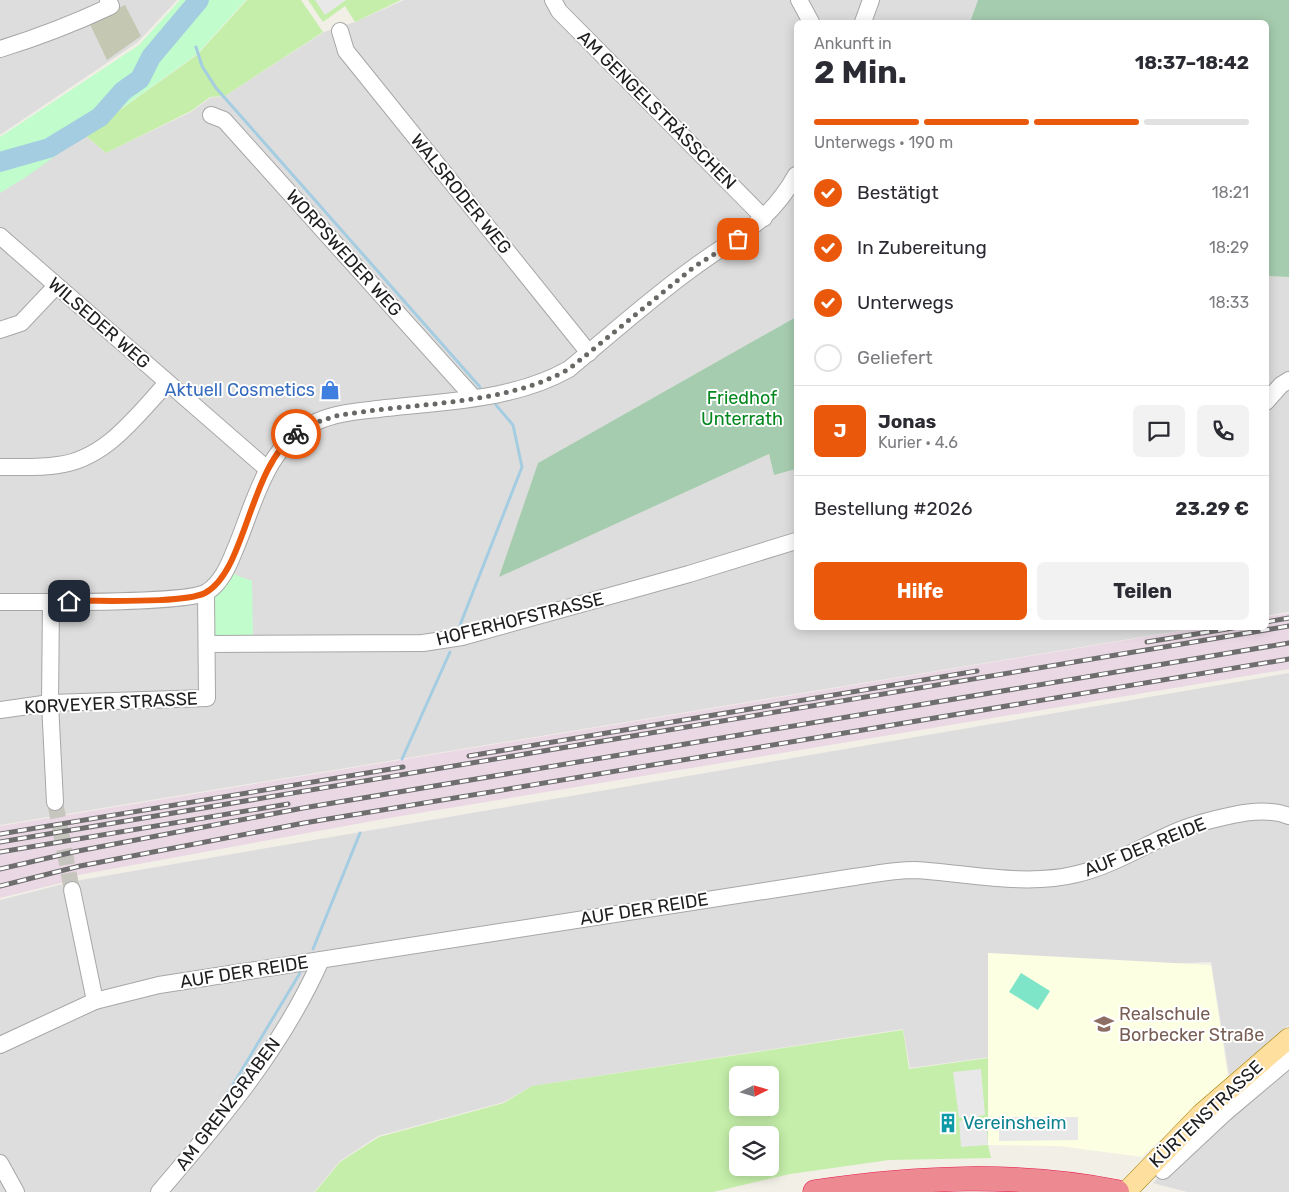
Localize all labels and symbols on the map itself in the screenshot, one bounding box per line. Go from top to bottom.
street label: AM GENGELSTRÄSSCHEN [573,26,741,194]
street label: WALSRODER WEG [406,130,516,258]
street label: WORPSWEDER WEG [281,185,407,321]
pin [717,218,759,260]
street label: WILSEDER WEG [43,273,155,373]
place label: Aktuell Cosmetics [165,379,315,401]
shop icon: Aktuell Cosmetics [319,379,341,401]
park label: Friedhof Unterrath [701,387,783,430]
courier [271,409,321,459]
pin [48,580,90,622]
street label: HOFERHOFSTRASSE [434,588,606,650]
street label: KORVEYER STRASSE [24,687,198,719]
street label: AUF DER REIDE [1081,813,1209,881]
street label: AUF DER REIDE [578,888,710,930]
street label: AUF DER REIDE [178,951,310,993]
place label: Realschule Borbecker Straße [1119,1003,1264,1046]
school or university icon: Realschule Borbecker Straße [1093,1013,1115,1035]
street label: AM GRENZGRABEN [171,1033,285,1175]
street label: KÜRTENSTRASSE [1145,1056,1267,1172]
north arrow [729,1066,779,1116]
building icon: Vereinsheim [937,1112,959,1134]
place label: Vereinsheim [963,1112,1067,1134]

